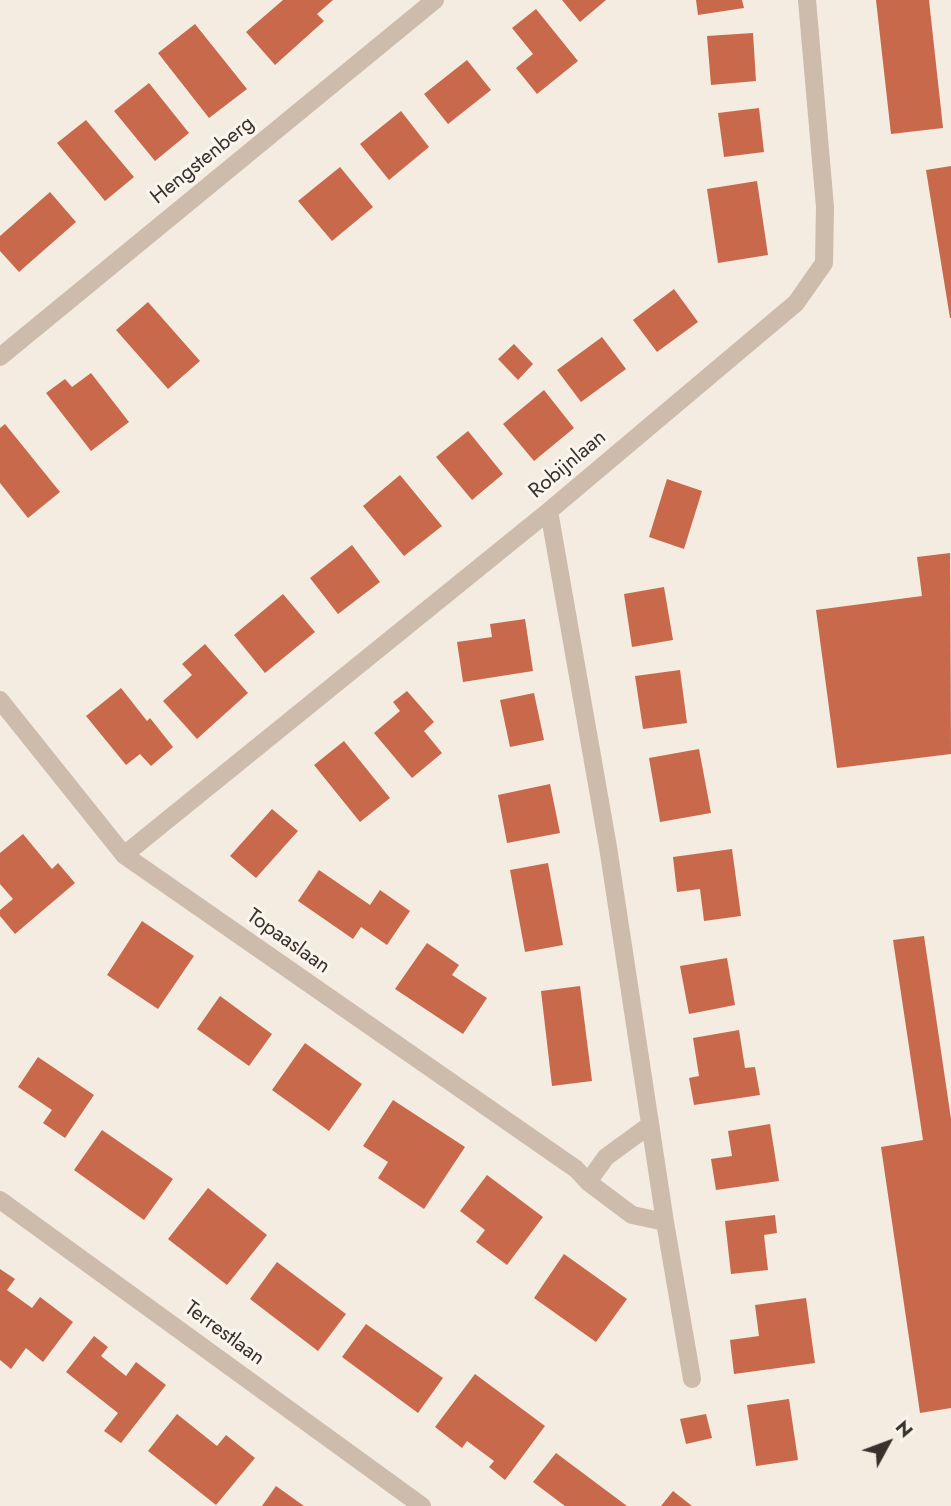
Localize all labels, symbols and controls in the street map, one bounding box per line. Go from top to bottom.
street label: Hengstenberg [146,112,260,210]
street label: Robijnlaan [524,425,612,505]
street label: Topaaslaan [242,904,334,980]
street label: Terrestlaan [179,1296,269,1372]
north arrow [853,1408,923,1478]
text: N [889,1414,919,1443]

